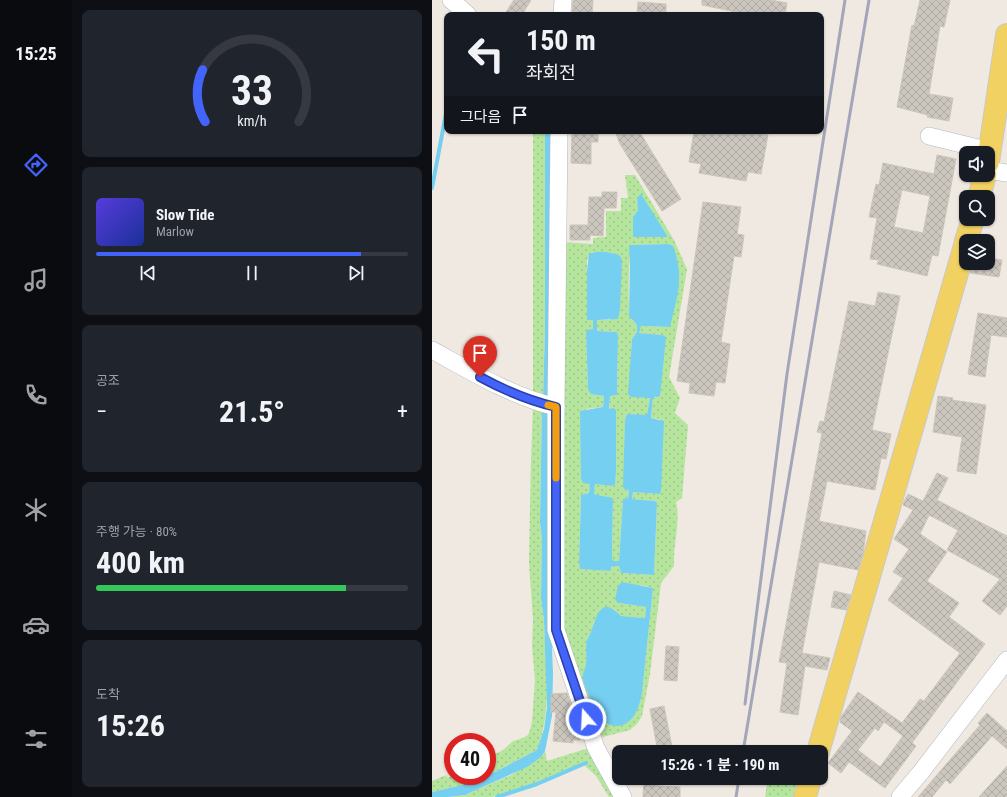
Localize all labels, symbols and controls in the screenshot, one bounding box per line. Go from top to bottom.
text: 150 m [526,24,596,57]
icon: left [460,28,512,80]
text: 15:25 [15,43,57,64]
text: 좌회전 [526,62,576,83]
text: 33 [231,66,273,115]
icon: arrive [509,104,531,126]
text: 그다음 [460,108,501,126]
text: km/h [237,112,267,128]
map controls [959,146,995,270]
button: sound [959,146,995,182]
icon: directions [22,151,50,179]
button: search [959,190,995,226]
text: Slow Tide [156,206,214,224]
text: Marlow [156,224,194,239]
button: layers [959,234,995,270]
icon: previous [137,262,159,284]
icon: pause [241,262,263,284]
icon: next [345,262,367,284]
icon: music [22,266,50,294]
pin [463,336,497,377]
icon: arrive [469,342,491,364]
text: 공조 [96,373,120,388]
icon: phone [22,381,50,409]
text: 21.5° [219,394,285,429]
text: − [96,399,107,424]
text: + [397,399,408,424]
icon: climate [22,496,50,524]
text: 주행 가능 · 80% [96,524,177,539]
text: 400 km [96,545,185,580]
icon: car [22,611,50,639]
text: 도착 [96,687,120,702]
position arrow [565,698,607,740]
text: 15:26 [96,708,165,743]
icon: filters [22,725,50,753]
speed limit sign: 40 [444,733,496,785]
text: 15:26 · 1 분 · 190 m [661,756,779,774]

